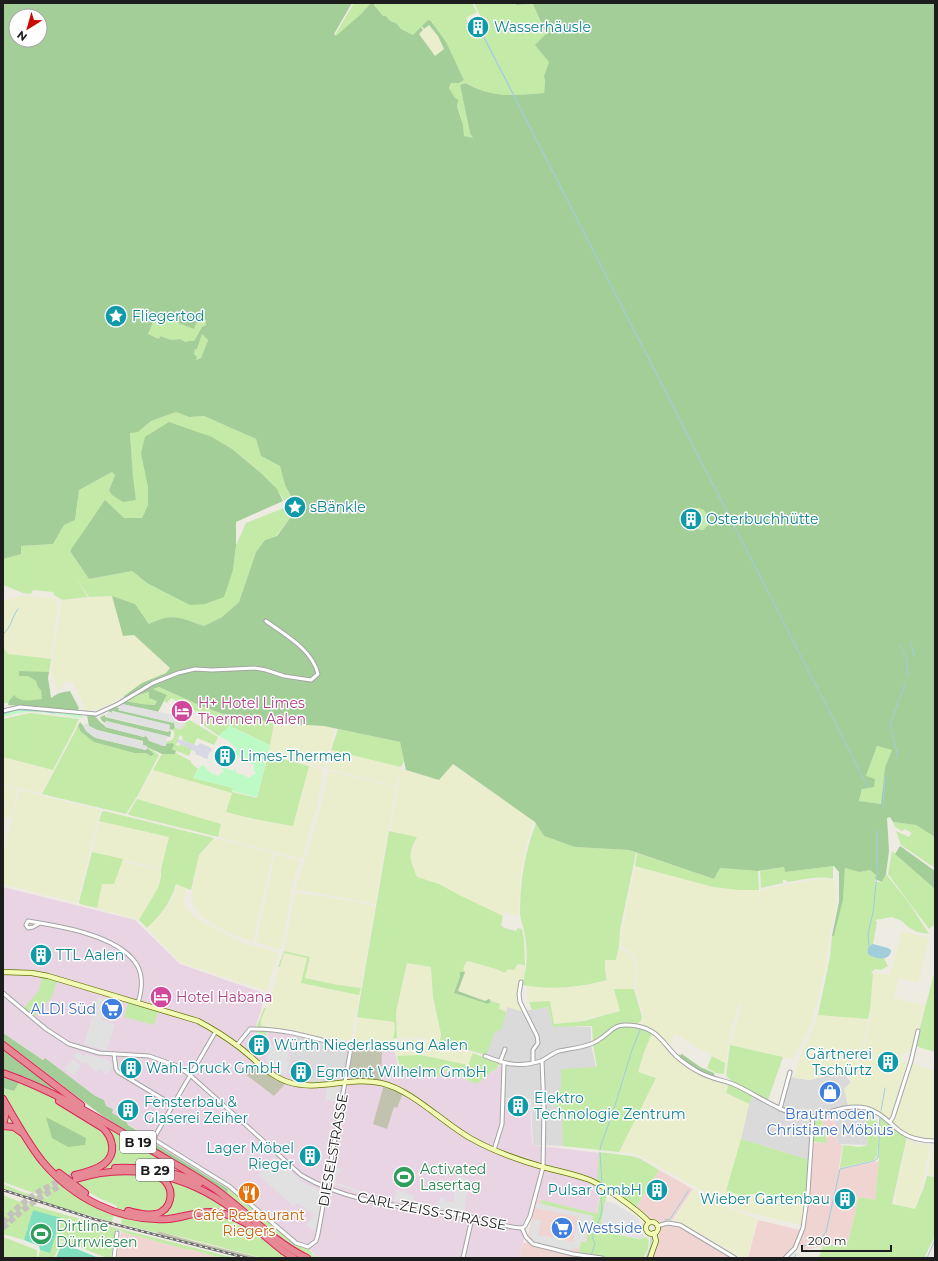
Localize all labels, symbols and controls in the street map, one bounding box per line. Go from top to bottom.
north arrow [8,8,48,48]
building icon: Wasserhäusle [465,14,491,40]
place label: Wasserhäusle [494,18,591,36]
text: N [14,28,30,44]
place icon: Fliegertod [103,303,129,329]
place label: Fliegertod [132,307,204,325]
place icon: sBänkle [282,494,308,520]
place label: sBänkle [310,498,366,516]
building icon: Osterbuchhütte [678,506,704,532]
place label: Osterbuchhütte [706,510,818,528]
place label: H+ Hotel Limes Thermen Aalen [198,694,306,728]
hotel icon: H+ Hotel Limes Thermen Aalen [169,698,195,724]
building icon: Limes-Thermen [212,743,238,769]
place label: Limes-Thermen [240,747,351,765]
building icon: TTL Aalen [28,942,54,968]
place label: TTL Aalen [56,946,124,964]
hotel icon: Hotel Habana [148,984,174,1010]
place label: Hotel Habana [176,988,273,1006]
supermarket icon: ALDI Süd [99,996,125,1022]
place label: ALDI Süd [31,1000,96,1018]
building icon: Würth Niederlassung Aalen [246,1032,272,1058]
place label: Würth Niederlassung Aalen [274,1036,468,1054]
place label: Gärtnerei Tschürtz [806,1045,872,1079]
building icon: Gärtnerei Tschürtz [875,1049,901,1075]
building icon: Wahl-Druck GmbH [118,1055,144,1081]
place label: Wahl-Druck GmbH [146,1059,281,1077]
building icon: Egmont Wilhelm GmbH [288,1059,314,1085]
place label: Egmont Wilhelm GmbH [316,1063,487,1081]
shop icon: Brautmoden Christiane Möbius [817,1079,843,1105]
place label: Elektro Technologie Zentrum [534,1089,686,1123]
street label: DIESELSTRASSE [314,1092,352,1208]
place label: Fensterbau & Glaserei Zeiher [144,1093,249,1127]
building icon: Elektro Technologie Zentrum [505,1093,531,1119]
building icon: Fensterbau & Glaserei Zeiher [115,1097,141,1123]
place label: Brautmoden Christiane Möbius [767,1105,893,1139]
road number: B 19 [120,1131,156,1153]
place label: Lager Möbel Rieger [206,1139,294,1173]
building icon: Lager Möbel Rieger [297,1143,323,1169]
road number: B 29 [136,1159,174,1181]
place label: Activated Lasertag [420,1160,486,1194]
sports icon: Activated Lasertag [391,1164,417,1190]
building icon: Pulsar GmbH [644,1177,670,1203]
restaurant icon: Café Restaurant Riegers [236,1180,262,1206]
place label: Pulsar GmbH [548,1181,642,1199]
building icon: Wieber Gartenbau [832,1186,858,1212]
street label: CARL-ZEISS-STRASSE [356,1188,508,1234]
place label: Wieber Gartenbau [700,1190,830,1208]
place label: Café Restaurant Riegers [193,1206,305,1240]
supermarket icon: Westside [549,1215,575,1241]
place label: Dirtline Dürrwiesen [56,1217,138,1251]
place label: Westside [578,1219,642,1237]
sports icon: Dirtline Dürrwiesen [28,1221,54,1247]
scale bar [802,1227,891,1253]
text: 200 m [808,1233,847,1248]

